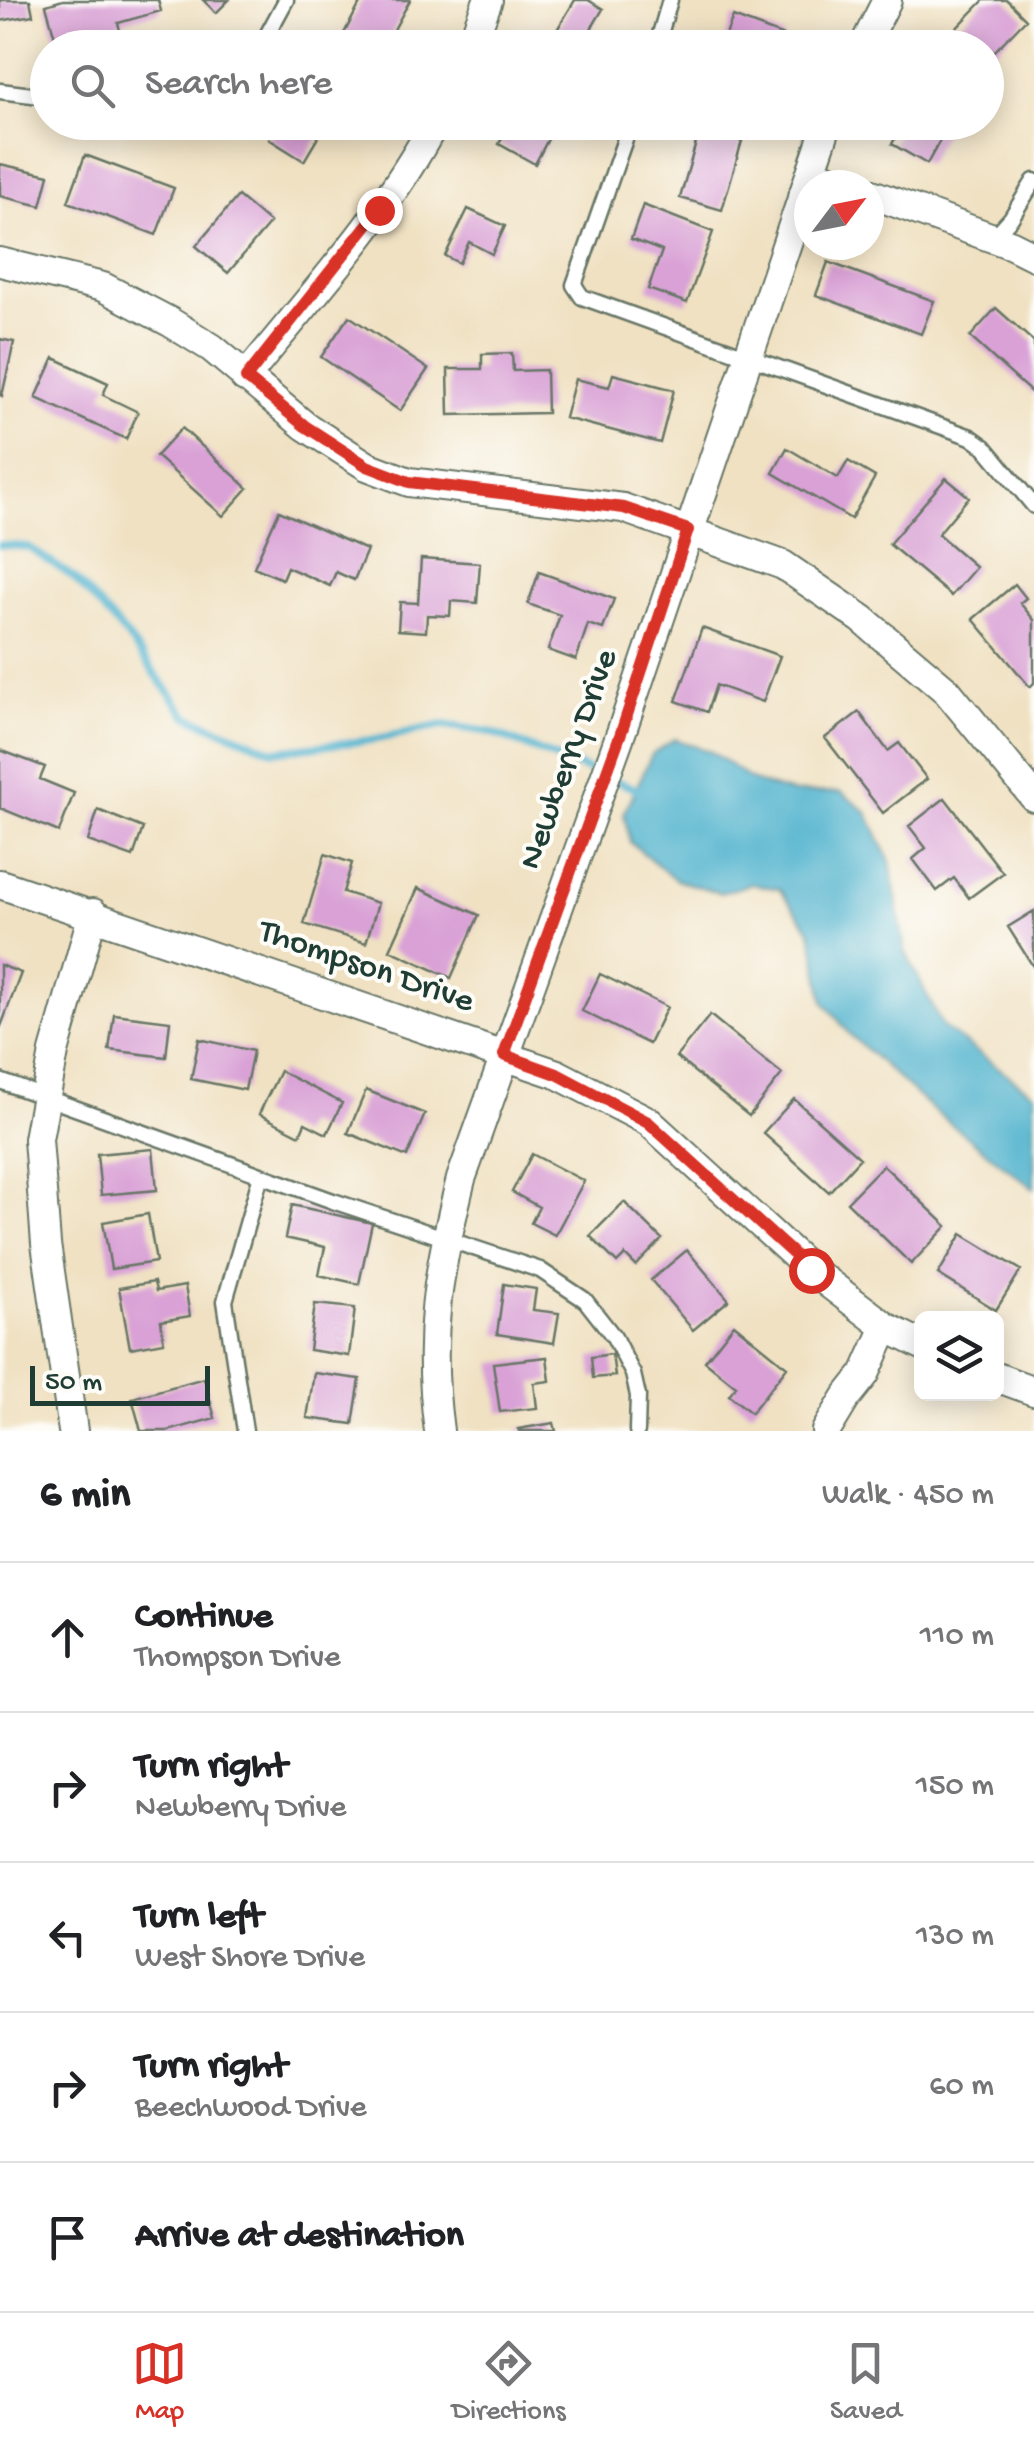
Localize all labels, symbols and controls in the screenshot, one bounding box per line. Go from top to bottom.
search box [30,30,1004,140]
icon: search [65,58,120,113]
text: Search here [145,63,332,107]
north arrow [794,170,884,260]
route end [357,188,403,234]
street label: Newberry Drive [511,644,629,876]
street label: Thompson Drive [251,911,480,1024]
route start [789,1248,835,1294]
map controls [914,1311,1004,1401]
button: layers [914,1311,1004,1401]
scale bar [30,1361,210,1406]
text: 50 m [45,1367,102,1400]
text: 6 min [40,1472,130,1521]
text: Walk · 450 m [822,1477,994,1515]
text: Continue [135,1596,273,1640]
icon: ahead [40,1610,95,1665]
text: 110 m [920,1618,994,1656]
text: Thompson Drive [135,1640,341,1678]
text: Turn right [135,1746,287,1790]
icon: right [40,1760,95,1815]
text: 150 m [916,1768,994,1806]
text: Newberry Drive [135,1790,346,1828]
text: Turn left [135,1896,263,1940]
icon: left [40,1910,95,1965]
text: 130 m [916,1918,994,1956]
text: West Shore Drive [135,1940,365,1978]
text: Turn right [135,2046,287,2090]
icon: right [40,2060,95,2115]
text: 60 m [929,2068,994,2106]
text: Beechwood Drive [135,2090,367,2128]
icon: arrive [40,2210,95,2265]
text: Arrive at destination [135,2215,464,2259]
tab: Map [132,2336,187,2429]
tab: Directions [452,2336,566,2429]
tab: Saved [830,2336,902,2429]

